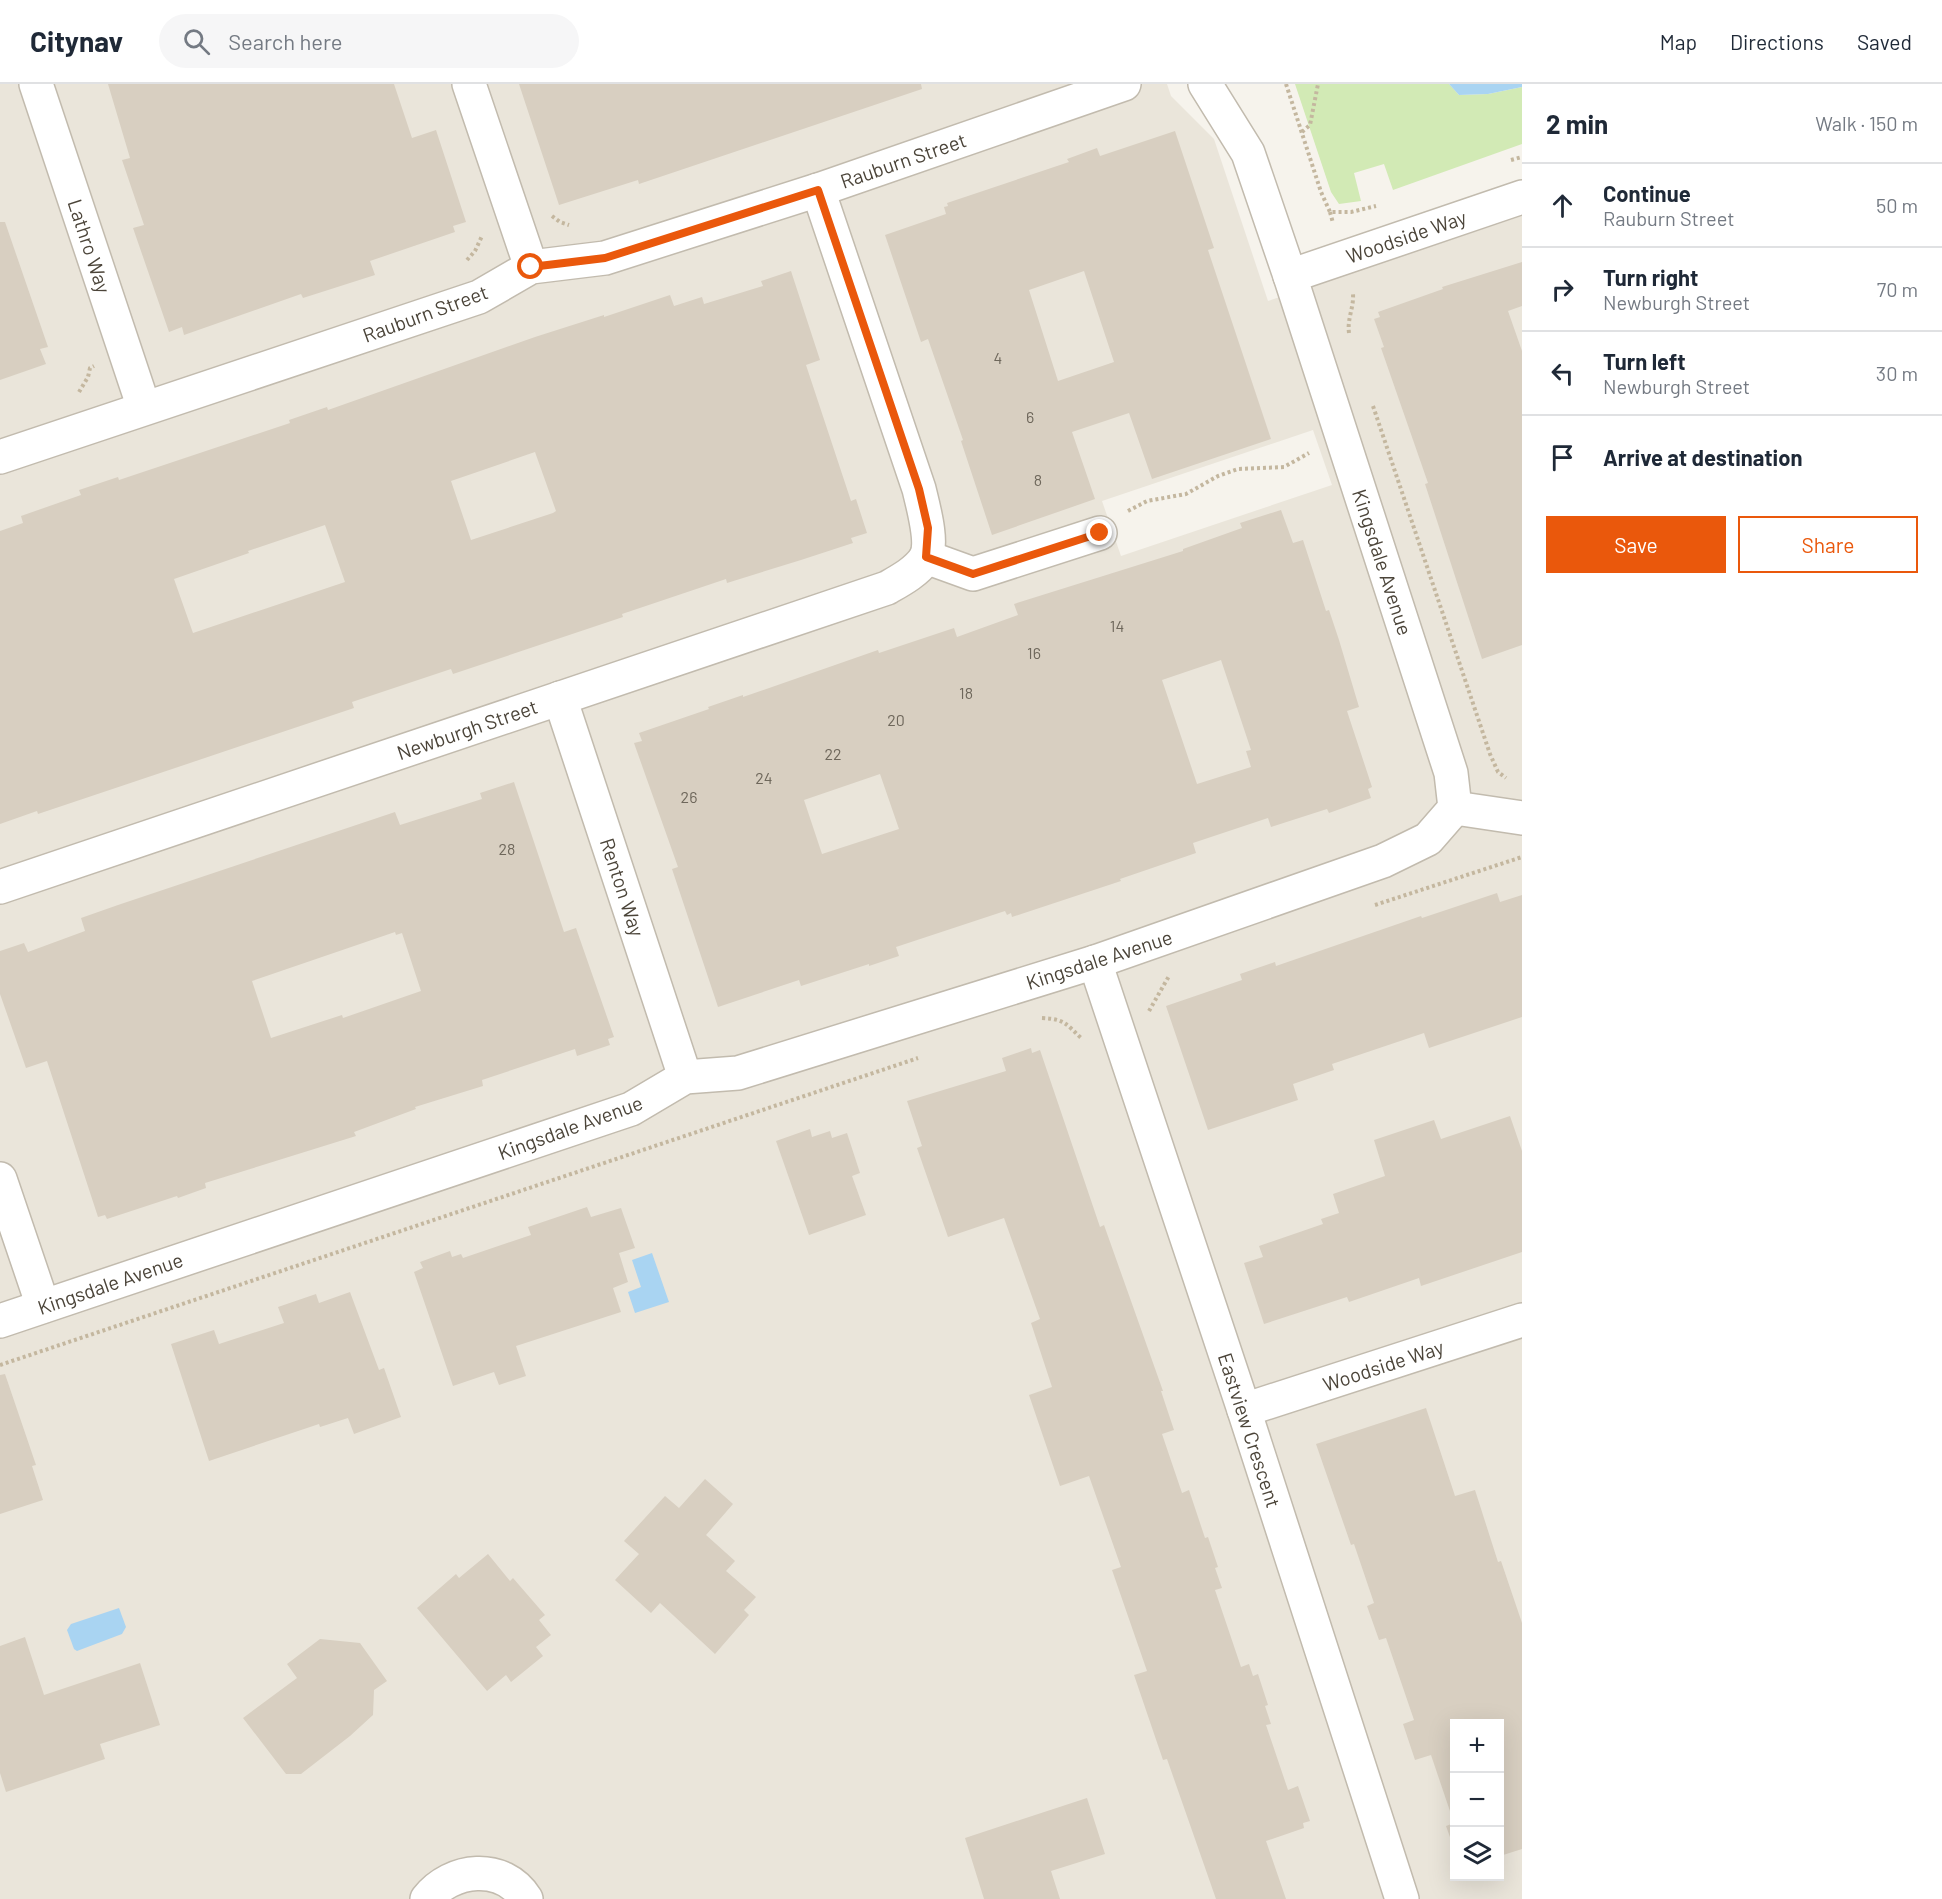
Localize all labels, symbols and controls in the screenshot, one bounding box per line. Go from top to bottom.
search box [159,14,579,68]
text: Citynav [30,24,123,58]
icon: search [180,25,213,58]
text: Search here [228,28,343,54]
text: Map [1660,29,1697,54]
text: Directions [1730,29,1824,54]
text: Saved [1857,29,1912,54]
text: 2 min [1546,108,1608,139]
text: Walk · 150 m [1815,111,1918,135]
street label: Rauburn Street [837,127,969,193]
text: Continue [1603,180,1691,206]
icon: ahead [1546,189,1579,222]
text: 50 m [1876,193,1918,217]
street label: Lathro Way [64,196,116,296]
street label: Woodside Way [1343,204,1469,268]
text: Rauburn Street [1603,206,1734,230]
route start [517,253,543,279]
text: Turn right [1603,264,1698,290]
icon: right [1546,273,1579,306]
text: 70 m [1877,277,1918,301]
street label: Rauburn Street [359,279,491,347]
text: Newburgh Street [1603,290,1750,314]
house number: 4 [994,348,1002,367]
text: Turn left [1603,348,1686,374]
icon: left [1546,357,1579,390]
text: 30 m [1876,361,1918,385]
text: Newburgh Street [1603,374,1750,398]
house number: 6 [1026,407,1034,426]
icon: arrive [1546,441,1579,474]
text: Arrive at destination [1603,444,1802,470]
house number: 8 [1034,470,1042,489]
street label: Kingsdale Avenue [1348,486,1418,638]
button: Save [1546,516,1726,573]
button: Share [1738,516,1918,573]
route end [1086,519,1112,545]
house number: 14 [1110,616,1124,635]
house number: 16 [1027,643,1041,662]
house number: 18 [959,683,973,702]
street label: Newburgh Street [394,694,540,764]
house number: 20 [887,710,905,729]
house number: 22 [824,744,842,763]
house number: 24 [755,768,773,787]
house number: 26 [681,787,697,806]
street label: Renton Way [596,835,650,939]
house number: 28 [499,839,515,858]
street label: Kingsdale Avenue [1023,924,1175,994]
street label: Kingsdale Avenue [494,1090,646,1164]
street label: Kingsdale Avenue [34,1247,186,1319]
street label: Woodside Way [1320,1334,1446,1396]
street label: Eastview Crescent [1214,1350,1286,1510]
map controls [1450,1719,1504,1881]
button: + [1450,1719,1504,1773]
button: − [1450,1773,1504,1827]
button: layers [1450,1827,1504,1881]

